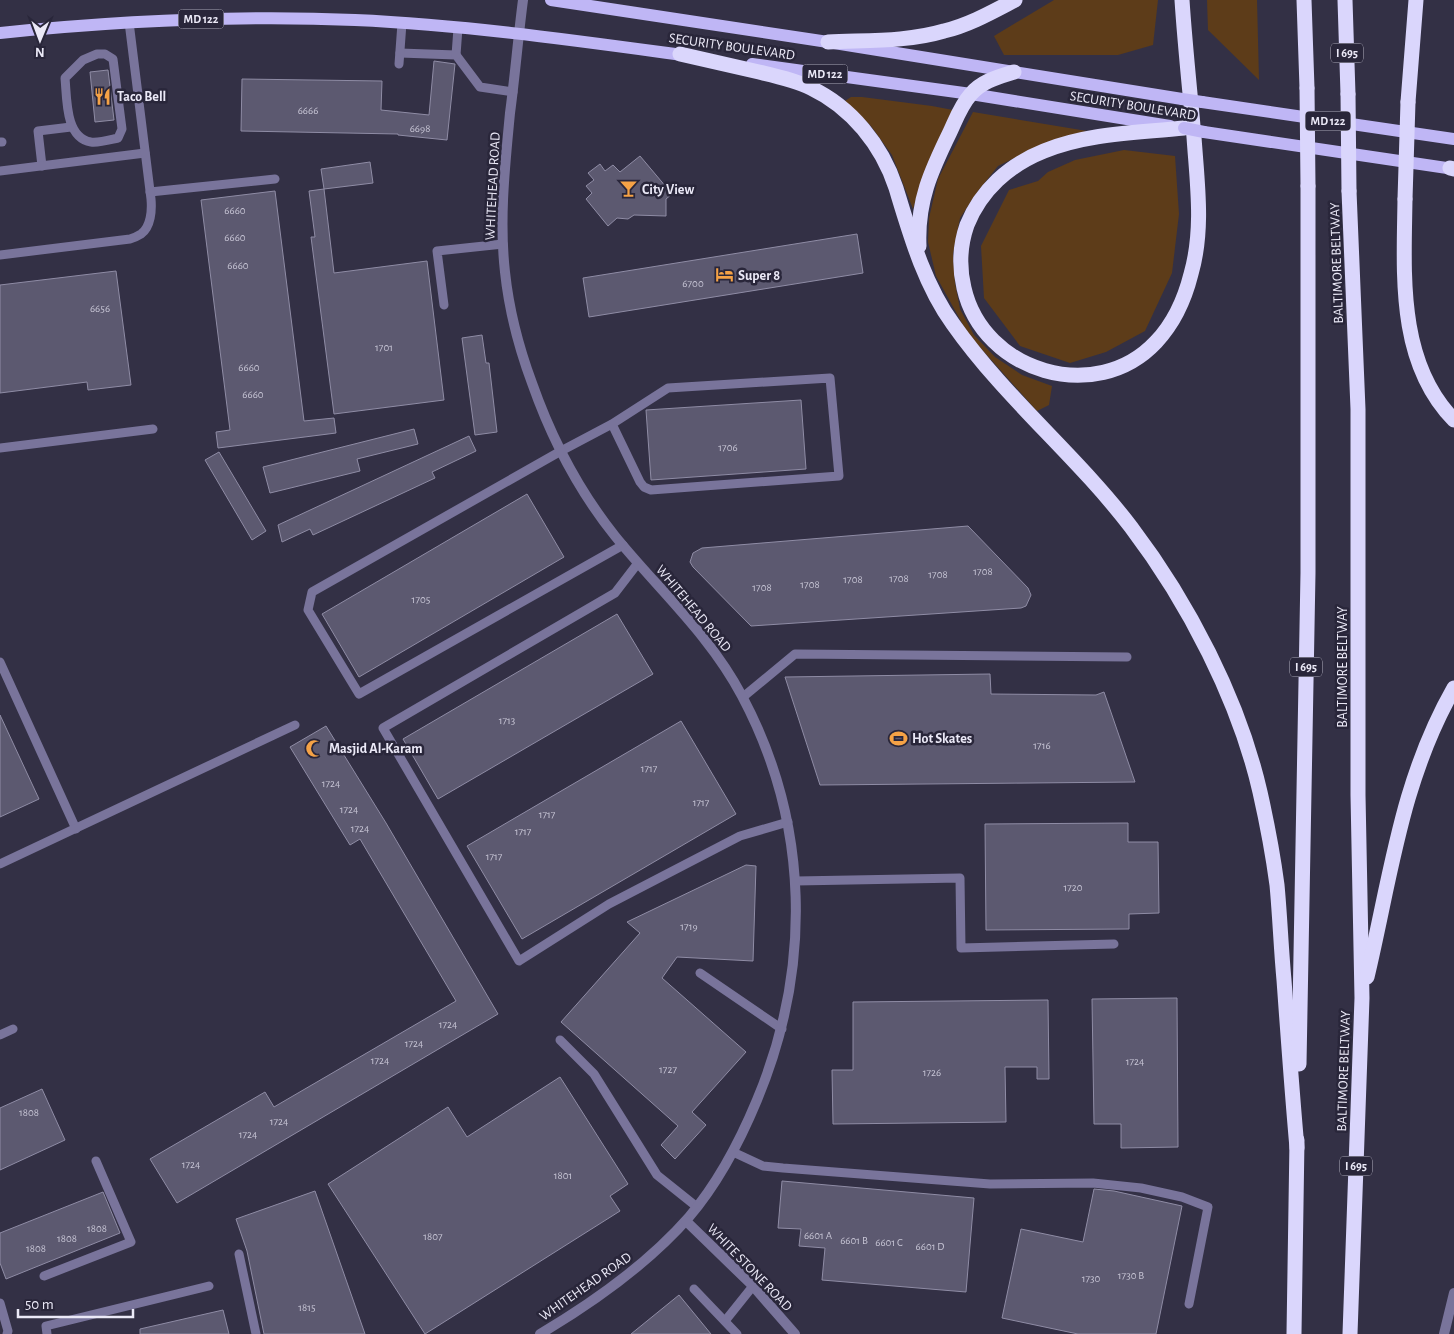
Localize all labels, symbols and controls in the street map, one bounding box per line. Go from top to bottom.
road number: MD 122 [178,10,224,28]
north arrow [15,15,65,65]
street label: SECURITY BOULEVARD [668,31,796,63]
road number: I 695 [1331,44,1363,62]
text: N [35,45,45,59]
road number: MD 122 [802,64,848,84]
restaurant icon: Taco Bell [93,86,113,106]
street label: SECURITY BOULEVARD [1069,89,1197,123]
place label: Taco Bell [117,90,166,104]
house number: 6666 [298,105,318,116]
road number: MD 122 [1306,112,1350,130]
house number: 6698 [410,123,430,134]
street label: WHITEHEAD ROAD [483,132,503,241]
bar icon: City View [618,179,638,199]
place label: City View [642,183,694,197]
street label: BALTIMORE BELTWAY [1328,201,1346,324]
house number: 6660 [224,205,246,216]
house number: 6660 [224,232,246,243]
house number: 6660 [227,260,249,271]
hotel icon: Super 8 [714,265,734,285]
place label: Super 8 [738,269,780,283]
house number: 6700 [682,278,704,289]
house number: 6656 [90,303,110,314]
house number: 1701 [375,342,393,353]
house number: 6660 [238,362,260,373]
house number: 6660 [242,389,264,400]
house number: 1706 [718,442,738,453]
street label: WHITEHEAD ROAD [653,563,733,655]
house number: 1708 [973,566,993,577]
house number: 1708 [928,569,948,580]
house number: 1708 [889,573,909,584]
house number: 1708 [843,574,863,585]
house number: 1708 [800,579,820,590]
house number: 1708 [752,582,772,593]
house number: 1705 [412,594,431,605]
street label: BALTIMORE BELTWAY [1336,606,1350,728]
road number: I 695 [1290,658,1322,676]
house number: 1713 [499,715,516,726]
sports icon: Hot Skates [888,728,908,748]
place label: Hot Skates [912,732,972,746]
mosque icon: Masjid Al-Karam [305,738,325,758]
house number: 1716 [1033,740,1051,751]
place label: Masjid Al-Karam [329,742,423,756]
house number: 1717 [641,763,658,774]
house number: 1724 [322,778,340,789]
house number: 1717 [693,797,710,808]
house number: 1724 [340,804,358,815]
house number: 1717 [539,809,556,820]
house number: 1724 [351,823,369,834]
house number: 1717 [515,826,532,837]
house number: 1717 [486,851,503,862]
house number: 1720 [1063,882,1083,893]
house number: 1719 [680,921,698,932]
street label: BALTIMORE BELTWAY [1335,1010,1353,1132]
house number: 1724 [439,1019,457,1030]
house number: 1724 [405,1038,423,1049]
house number: 1724 [371,1055,389,1066]
house number: 1724 [1126,1056,1144,1067]
house number: 1727 [659,1064,677,1075]
house number: 1726 [923,1067,941,1078]
house number: 1808 [19,1107,39,1118]
house number: 1724 [270,1116,288,1127]
house number: 1724 [239,1129,257,1140]
road number: I 695 [1340,1156,1372,1176]
house number: 1724 [182,1159,200,1170]
house number: 1801 [554,1170,572,1181]
street label: WHITE STONE ROAD [704,1221,794,1314]
house number: 1808 [87,1223,107,1234]
house number: 6601 A [804,1230,833,1241]
house number: 1807 [423,1231,443,1242]
house number: 1808 [57,1233,77,1244]
house number: 6601 B [840,1235,868,1246]
house number: 6601 C [875,1237,903,1248]
house number: 6601 D [916,1241,944,1252]
house number: 1808 [26,1243,46,1254]
street label: WHITEHEAD ROAD [537,1250,634,1324]
house number: 1730 B [1118,1270,1144,1281]
house number: 1730 [1082,1273,1101,1284]
scale bar [18,1286,132,1318]
text: 50 m [25,1297,54,1312]
house number: 1815 [298,1302,316,1313]

